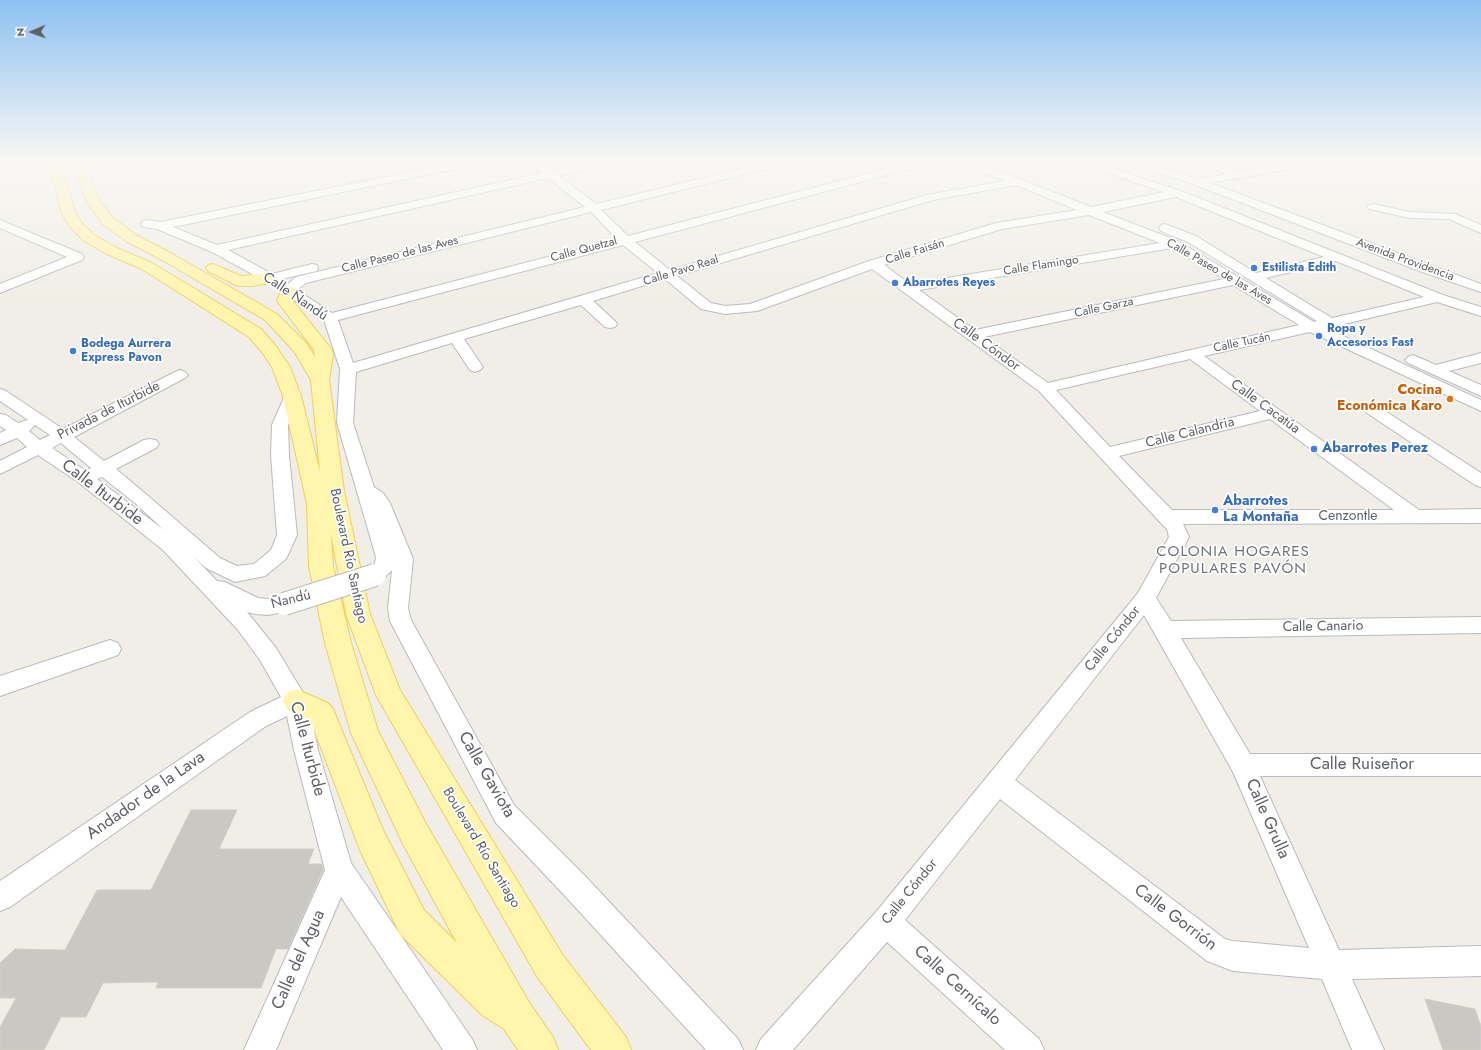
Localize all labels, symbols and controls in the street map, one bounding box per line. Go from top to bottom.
north arrow [12,12,52,52]
text: N [12,28,28,37]
street label: Calle Paseo de las Aves [340,234,460,276]
street label: Calle Quetzal [549,234,619,266]
street label: Calle Faisán [884,236,946,268]
street label: Calle Paseo de las Aves [1164,236,1274,308]
street label: Avenida Providencia [1354,236,1456,284]
street label: Calle Pavo Real [642,253,720,289]
street label: Calle Flamingo [1002,253,1080,279]
place label: Estilista Edith [1262,261,1336,275]
marker: Estilista Edith [1249,263,1259,273]
street label: Calle Ñandú [259,269,331,325]
place label: Abarrotes Reyes [903,276,995,290]
marker: Abarrotes Reyes [890,278,900,288]
street label: Calle Garza [1073,295,1135,321]
street label: Calle Cóndor [949,315,1023,375]
place label: Ropa y Accesorios Fast [1327,322,1414,350]
street label: Calle Tucán [1212,330,1272,356]
marker: Ropa y Accesorios Fast [1314,331,1324,341]
place label: Bodega Aurrera Express Pavon [81,337,171,365]
marker: Bodega Aurrera Express Pavon [68,346,78,356]
street label: Calle Cacatúa [1227,376,1303,438]
street label: Privada de Iturbide [55,378,163,444]
place label: Cocina Económica Karo [1337,383,1442,416]
marker: Cocina Económica Karo [1445,394,1455,404]
street label: Calle Calandria [1144,414,1236,452]
place label: Abarrotes Perez [1322,441,1428,457]
marker: Abarrotes Perez [1309,444,1319,454]
street label: Calle Iturbide [57,456,147,530]
street label: Boulevard Río Santiago [326,487,370,625]
place label: Abarrotes La Montaña [1223,494,1299,526]
marker: Abarrotes La Montaña [1210,505,1220,515]
street label: Cenzontle [1318,509,1378,525]
district label: COLONIA HOGARES POPULARES PAVÓN [1156,543,1310,578]
street label: Ñandú [269,587,313,613]
street label: Calle Cóndor [1082,603,1144,675]
street label: Calle Canario [1283,618,1363,636]
street label: Calle Iturbide [285,699,329,799]
street label: Calle Gaviota [453,728,519,822]
street label: Andador de la Lava [83,747,209,845]
street label: Calle Ruiseñor [1310,755,1414,775]
street label: Calle Grulla [1240,776,1294,862]
street label: Boulevard Río Santiago [438,785,524,911]
street label: Calle Cóndor [879,856,941,928]
street label: Calle Gorrión [1130,880,1220,956]
street label: Calle del Agua [268,907,330,1013]
street label: Calle Cernícalo [909,941,1005,1031]

